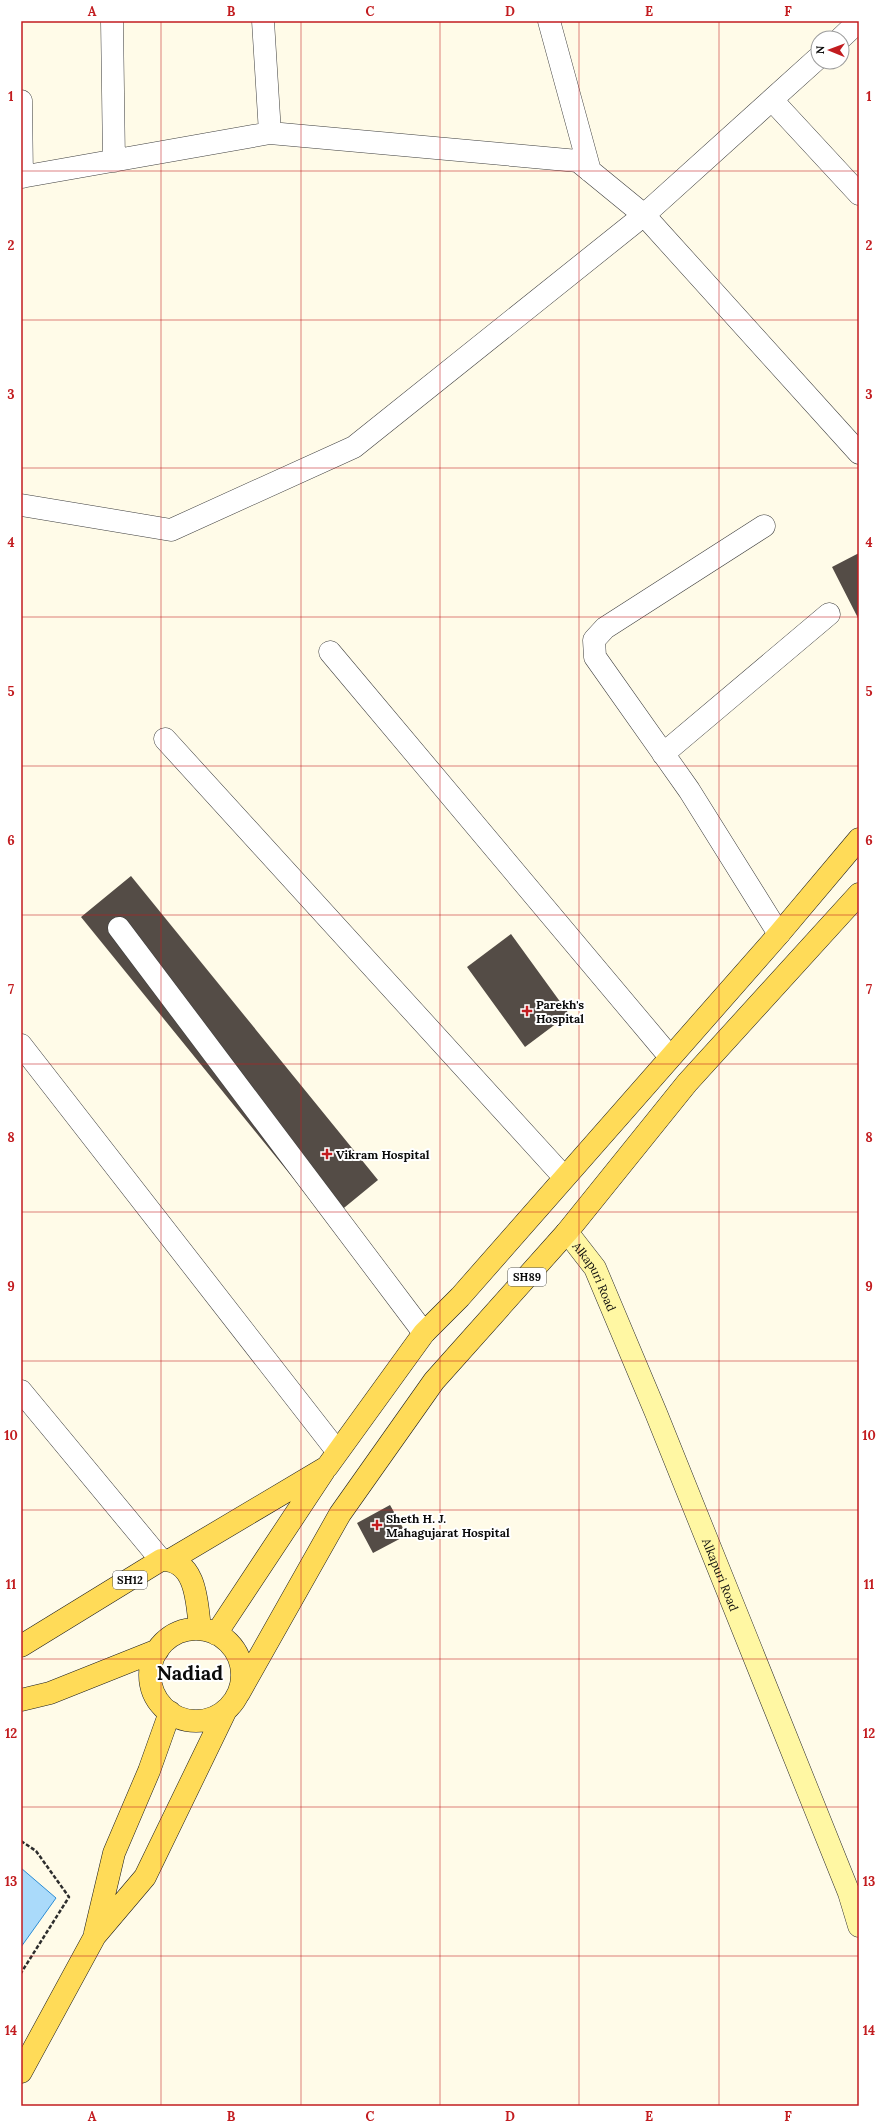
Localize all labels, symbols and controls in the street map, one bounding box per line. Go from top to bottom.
text: A [88,3,97,20]
text: B [227,3,236,20]
text: C [366,3,375,20]
text: D [505,3,515,20]
text: E [645,3,653,20]
text: F [784,3,792,20]
north arrow [810,30,850,70]
text: N [813,45,827,54]
text: 1 [8,88,14,105]
text: 1 [866,88,872,105]
text: 2 [8,237,15,254]
text: 2 [866,237,873,254]
text: 3 [7,386,15,403]
text: 3 [865,386,873,403]
text: 4 [7,534,15,551]
text: 4 [865,534,873,551]
text: 5 [7,683,15,700]
text: 5 [865,683,873,700]
text: 6 [7,832,15,849]
text: 6 [865,832,873,849]
text: 7 [8,981,14,998]
text: 7 [866,981,872,998]
place label: Parekh's Hospital [536,997,584,1026]
marker: Parekh's Hospital [521,1005,533,1017]
text: 8 [7,1129,15,1146]
text: 8 [865,1129,873,1146]
place label: Vikram Hospital [336,1147,430,1162]
marker: Vikram Hospital [321,1148,333,1160]
street label: Alkapuri Road [569,1238,620,1313]
road number: SH89 [508,1268,546,1286]
text: 9 [7,1278,15,1295]
text: 9 [865,1278,873,1295]
text: 10 [4,1427,18,1444]
text: 10 [862,1427,876,1444]
place label: Sheth H. J. Mahagujarat Hospital [386,1511,510,1540]
marker: Sheth H. J. Mahagujarat Hospital [371,1519,383,1531]
street label: Alkapuri Road [699,1535,742,1613]
road number: SH12 [113,1571,147,1589]
text: 11 [6,1576,16,1593]
text: 11 [864,1576,874,1593]
district label: Nadiad [157,1660,223,1685]
text: 12 [5,1725,17,1742]
text: 12 [863,1725,875,1742]
text: 13 [5,1873,17,1890]
text: 13 [863,1873,875,1890]
text: 14 [5,2022,17,2039]
text: 14 [863,2022,875,2039]
text: A [88,2108,97,2125]
text: B [227,2108,236,2125]
text: C [366,2108,375,2125]
text: D [505,2108,515,2125]
text: E [645,2108,653,2125]
text: F [784,2108,792,2125]

